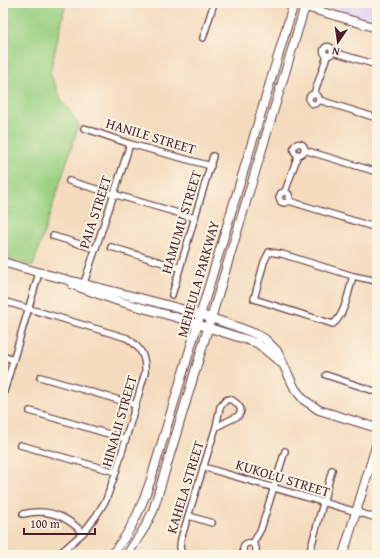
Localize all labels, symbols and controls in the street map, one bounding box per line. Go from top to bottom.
north arrow [318,22,358,62]
text: N [330,43,341,60]
street label: HANILE STREET [104,113,199,159]
street label: HAMUMU STREET [156,168,206,276]
street label: PAIA STREET [74,173,116,251]
street label: MEHEULA PARKWAY [172,218,224,340]
street label: HINALII STREET [96,373,142,469]
street label: KAHELA STREET [161,438,209,536]
street label: KUKOLU STREET [233,454,333,502]
scale bar [24,510,95,536]
text: 100 m [30,515,60,532]

